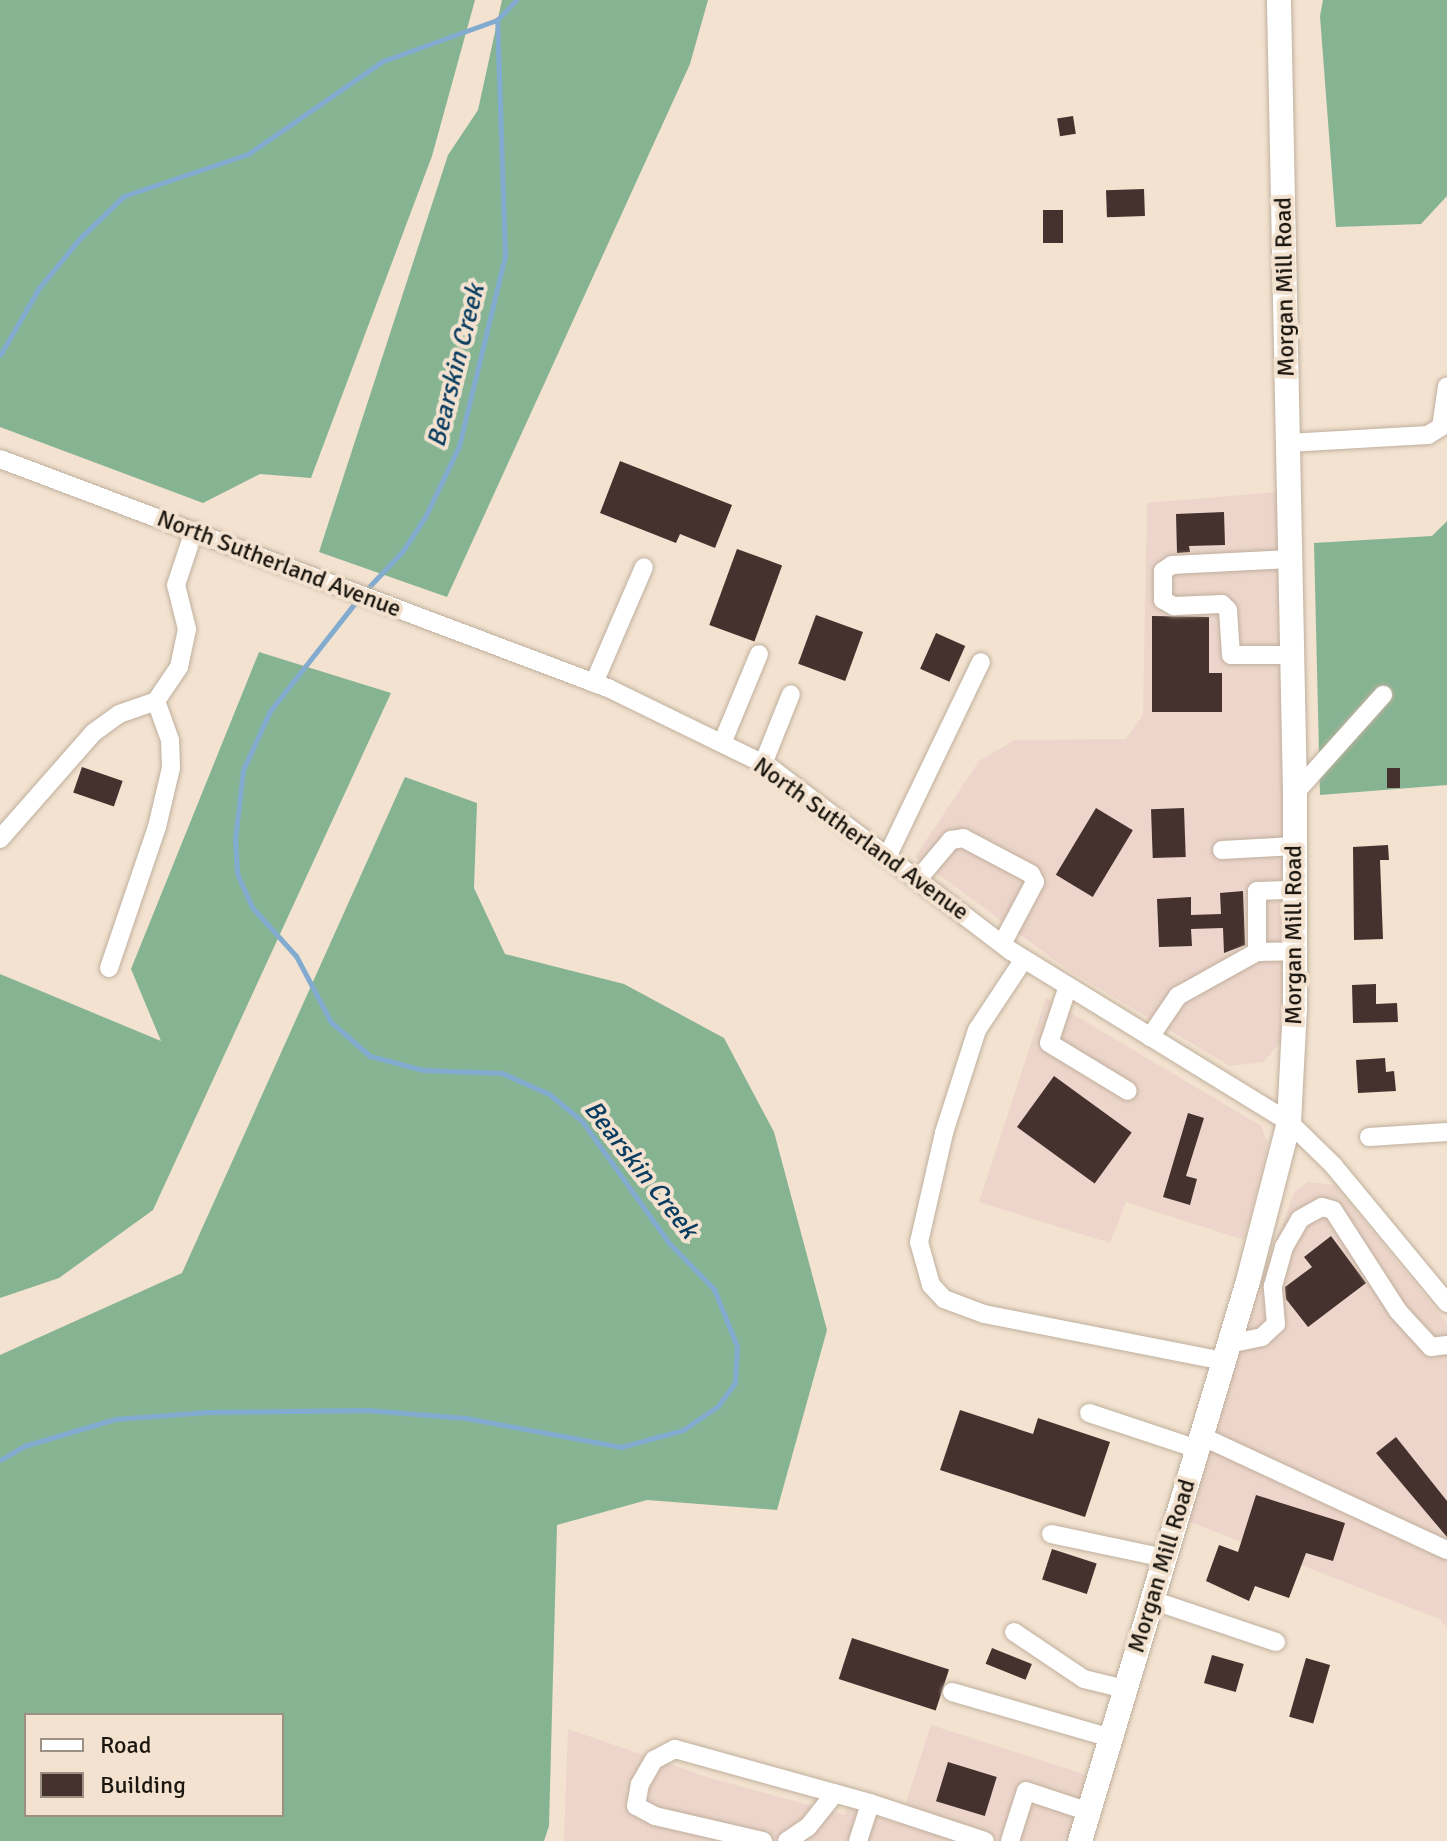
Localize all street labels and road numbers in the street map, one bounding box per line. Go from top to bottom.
street label: Morgan Mill Road [1269,197,1301,377]
street label: North Sutherland Avenue [153,504,405,624]
street label: North Sutherland Avenue [748,751,974,927]
street label: Morgan Mill Road [1280,845,1308,1025]
street label: Morgan Mill Road [1122,1476,1202,1656]

